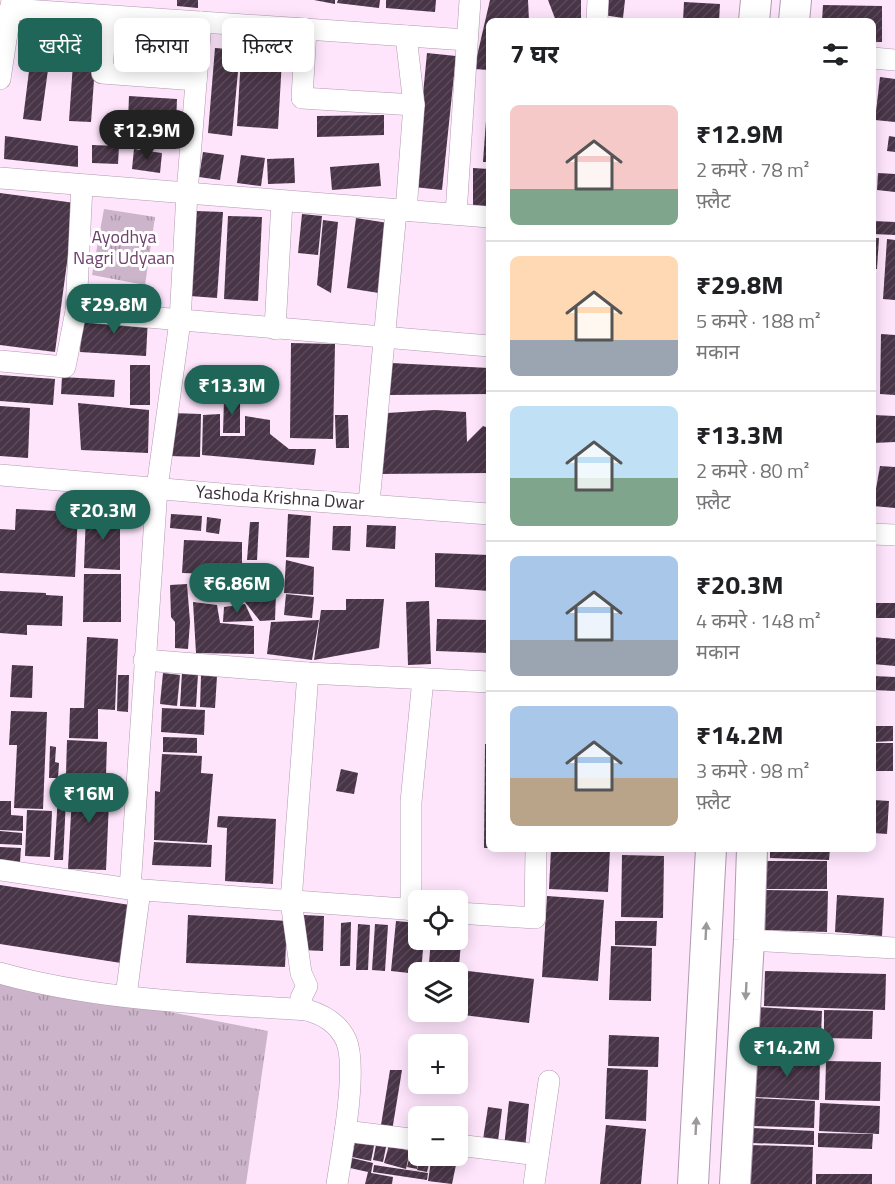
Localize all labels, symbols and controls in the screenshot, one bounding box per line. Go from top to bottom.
chip: खरीदें [18,18,102,72]
chip: किराया [114,18,210,72]
chip: फ़िल्टर [222,18,314,72]
text: 7 घर [510,34,559,73]
icon: filters [819,38,852,71]
pin: ₹12.9M [98,110,196,161]
text: ₹12.9M [113,114,181,145]
text: ₹12.9M [696,114,784,153]
icon: home [558,129,630,201]
text: 2 कमरे · 78 m² [696,154,809,185]
text: फ़्लैट [696,185,731,216]
park label: Ayodhya Nagri Udyaan [73,223,175,271]
text: ₹29.8M [696,265,784,304]
icon: home [558,280,630,352]
pin: ₹29.8M [65,284,163,335]
text: ₹29.8M [80,288,148,319]
text: 5 कमरे · 188 m² [696,305,821,336]
text: मकान [696,336,740,367]
pin: ₹13.3M [183,365,281,416]
text: ₹13.3M [198,369,266,400]
text: ₹13.3M [696,415,784,454]
icon: home [558,430,630,502]
text: 2 कमरे · 80 m² [696,455,809,486]
street label: Yashoda Krishna Dwar [195,478,365,516]
text: फ़्लैट [696,486,731,517]
pin: ₹20.3M [54,490,152,541]
text: ₹20.3M [69,494,137,525]
pin: ₹6.86M [188,563,286,614]
text: ₹20.3M [696,565,784,604]
text: ₹6.86M [203,567,271,598]
icon: home [558,580,630,652]
text: 4 कमरे · 148 m² [696,605,821,636]
text: मकान [696,636,740,667]
text: ₹14.2M [696,715,784,754]
icon: home [558,730,630,802]
text: 3 कमरे · 98 m² [696,755,809,786]
pin: ₹16M [53,773,125,824]
text: ₹16M [64,777,115,808]
text: फ़्लैट [696,786,731,817]
map controls [408,890,468,1166]
button: locate [408,890,468,950]
one-way arrow [702,921,711,940]
button: layers [408,962,468,1022]
one-way arrow [741,982,750,1001]
pin: ₹14.2M [738,1027,836,1078]
text: ₹14.2M [753,1031,821,1062]
button: + [408,1034,468,1094]
button: − [408,1106,468,1166]
one-way arrow [692,1116,701,1135]

